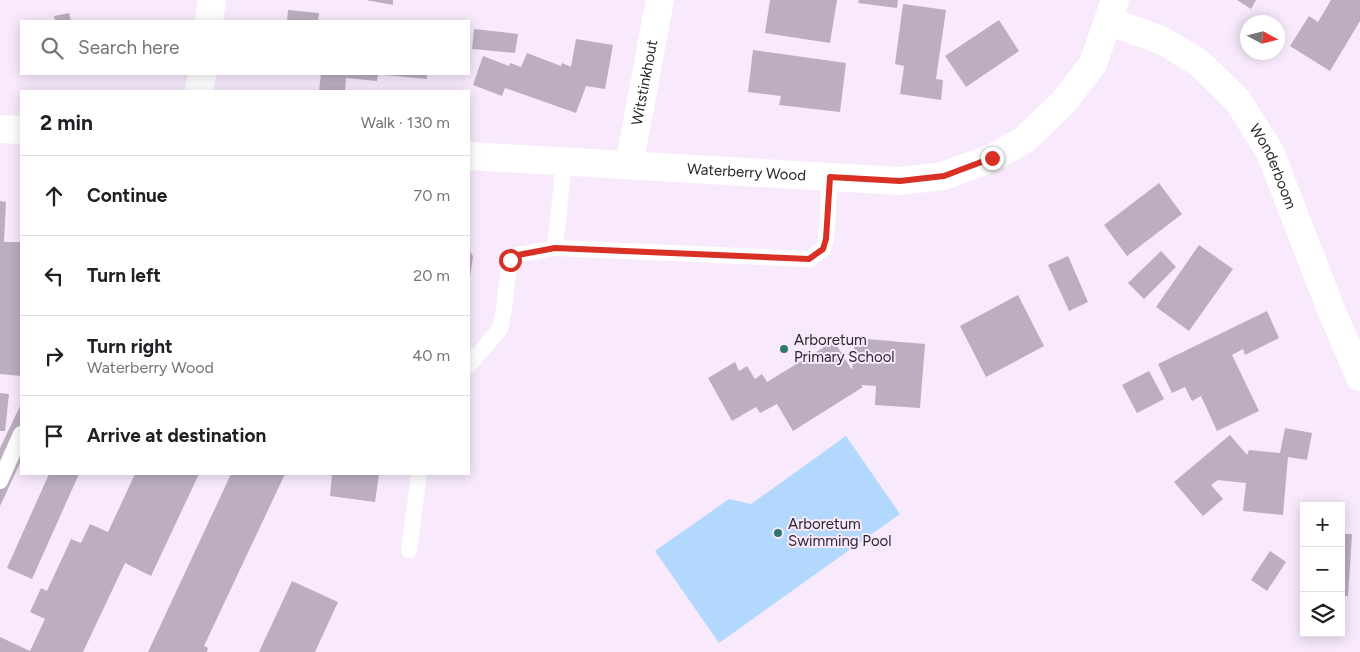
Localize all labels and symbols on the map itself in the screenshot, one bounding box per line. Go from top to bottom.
north arrow [1240,15,1285,60]
street label: Witstinkhout [628,38,661,127]
street label: Wonderboom [1246,121,1300,212]
route end [981,147,1004,170]
street label: Waterberry Wood [687,160,807,185]
route start [499,249,522,272]
place label: Arboretum Primary School [794,331,895,366]
marker: Arboretum Primary School [778,343,790,355]
place label: Arboretum Swimming Pool [788,515,892,550]
marker: Arboretum Swimming Pool [772,527,784,539]

